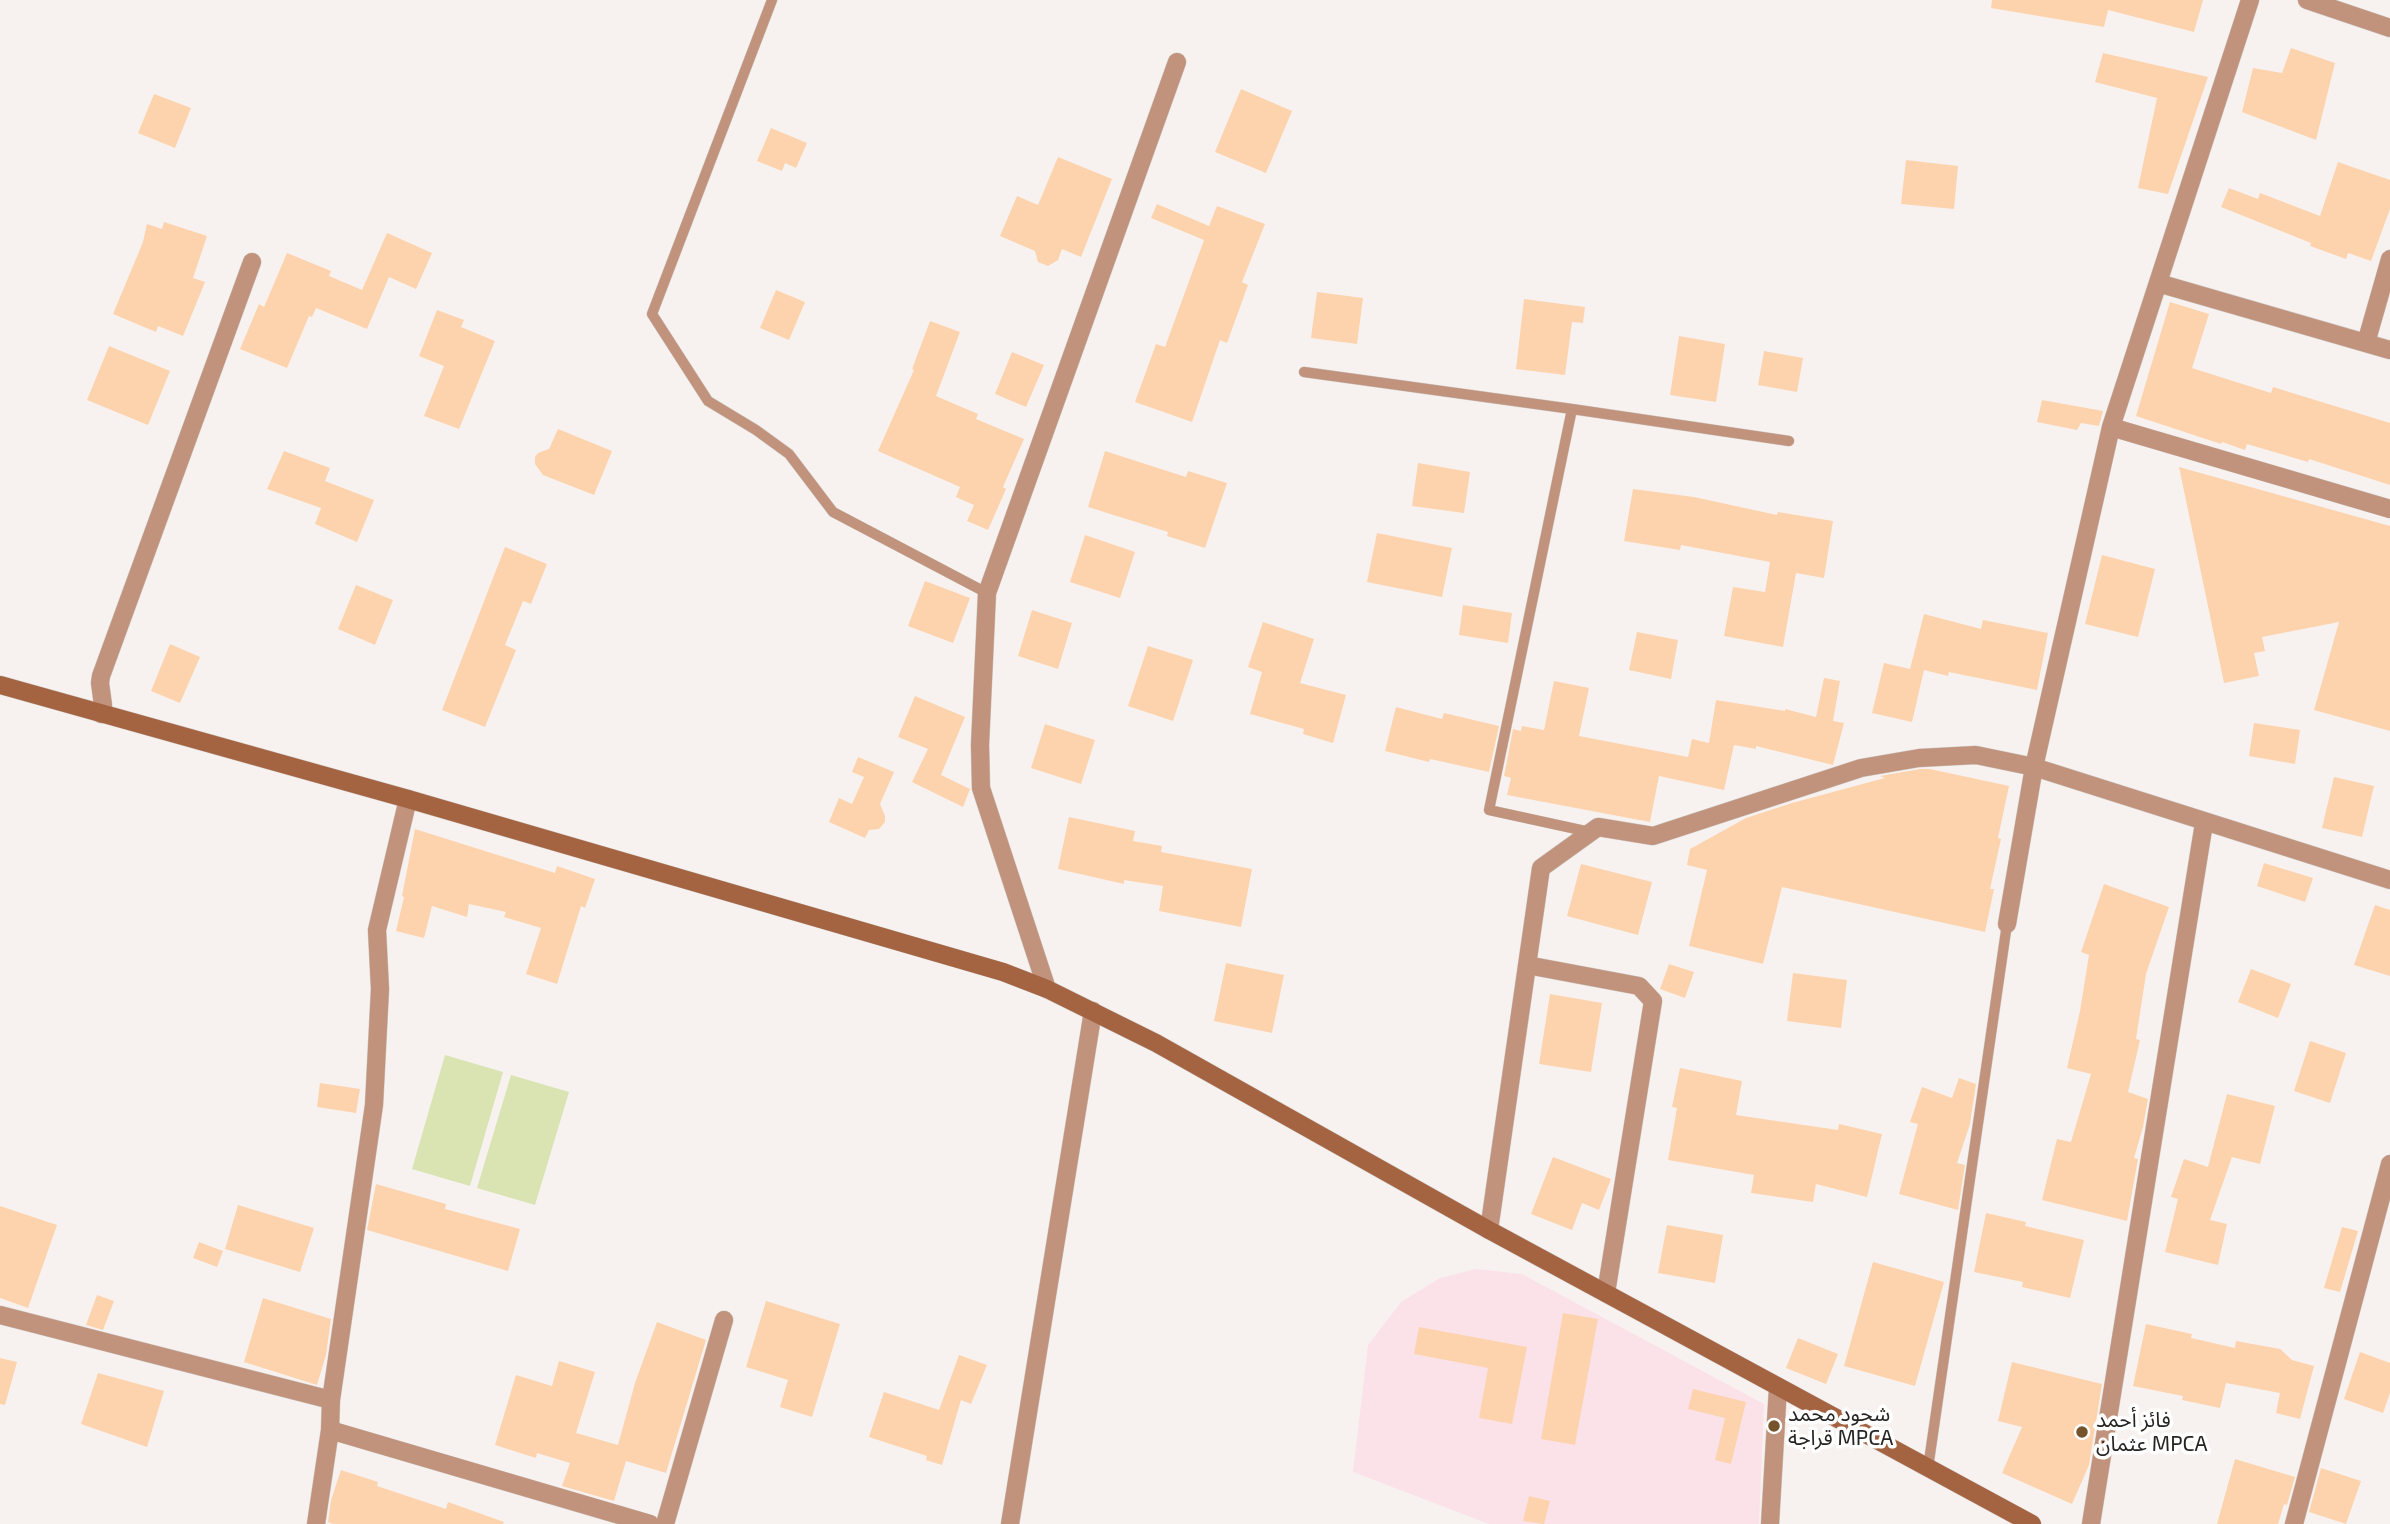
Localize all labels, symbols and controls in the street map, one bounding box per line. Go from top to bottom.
place label: شحود محمد قراجة MPCA [1788,1401,1893,1451]
place label: فائز أحمد عثمان MPCA [2096,1407,2208,1457]
marker: شحود محمد قراجة MPCA [1766,1418,1782,1434]
marker: فائز أحمد عثمان MPCA [2074,1424,2090,1440]

